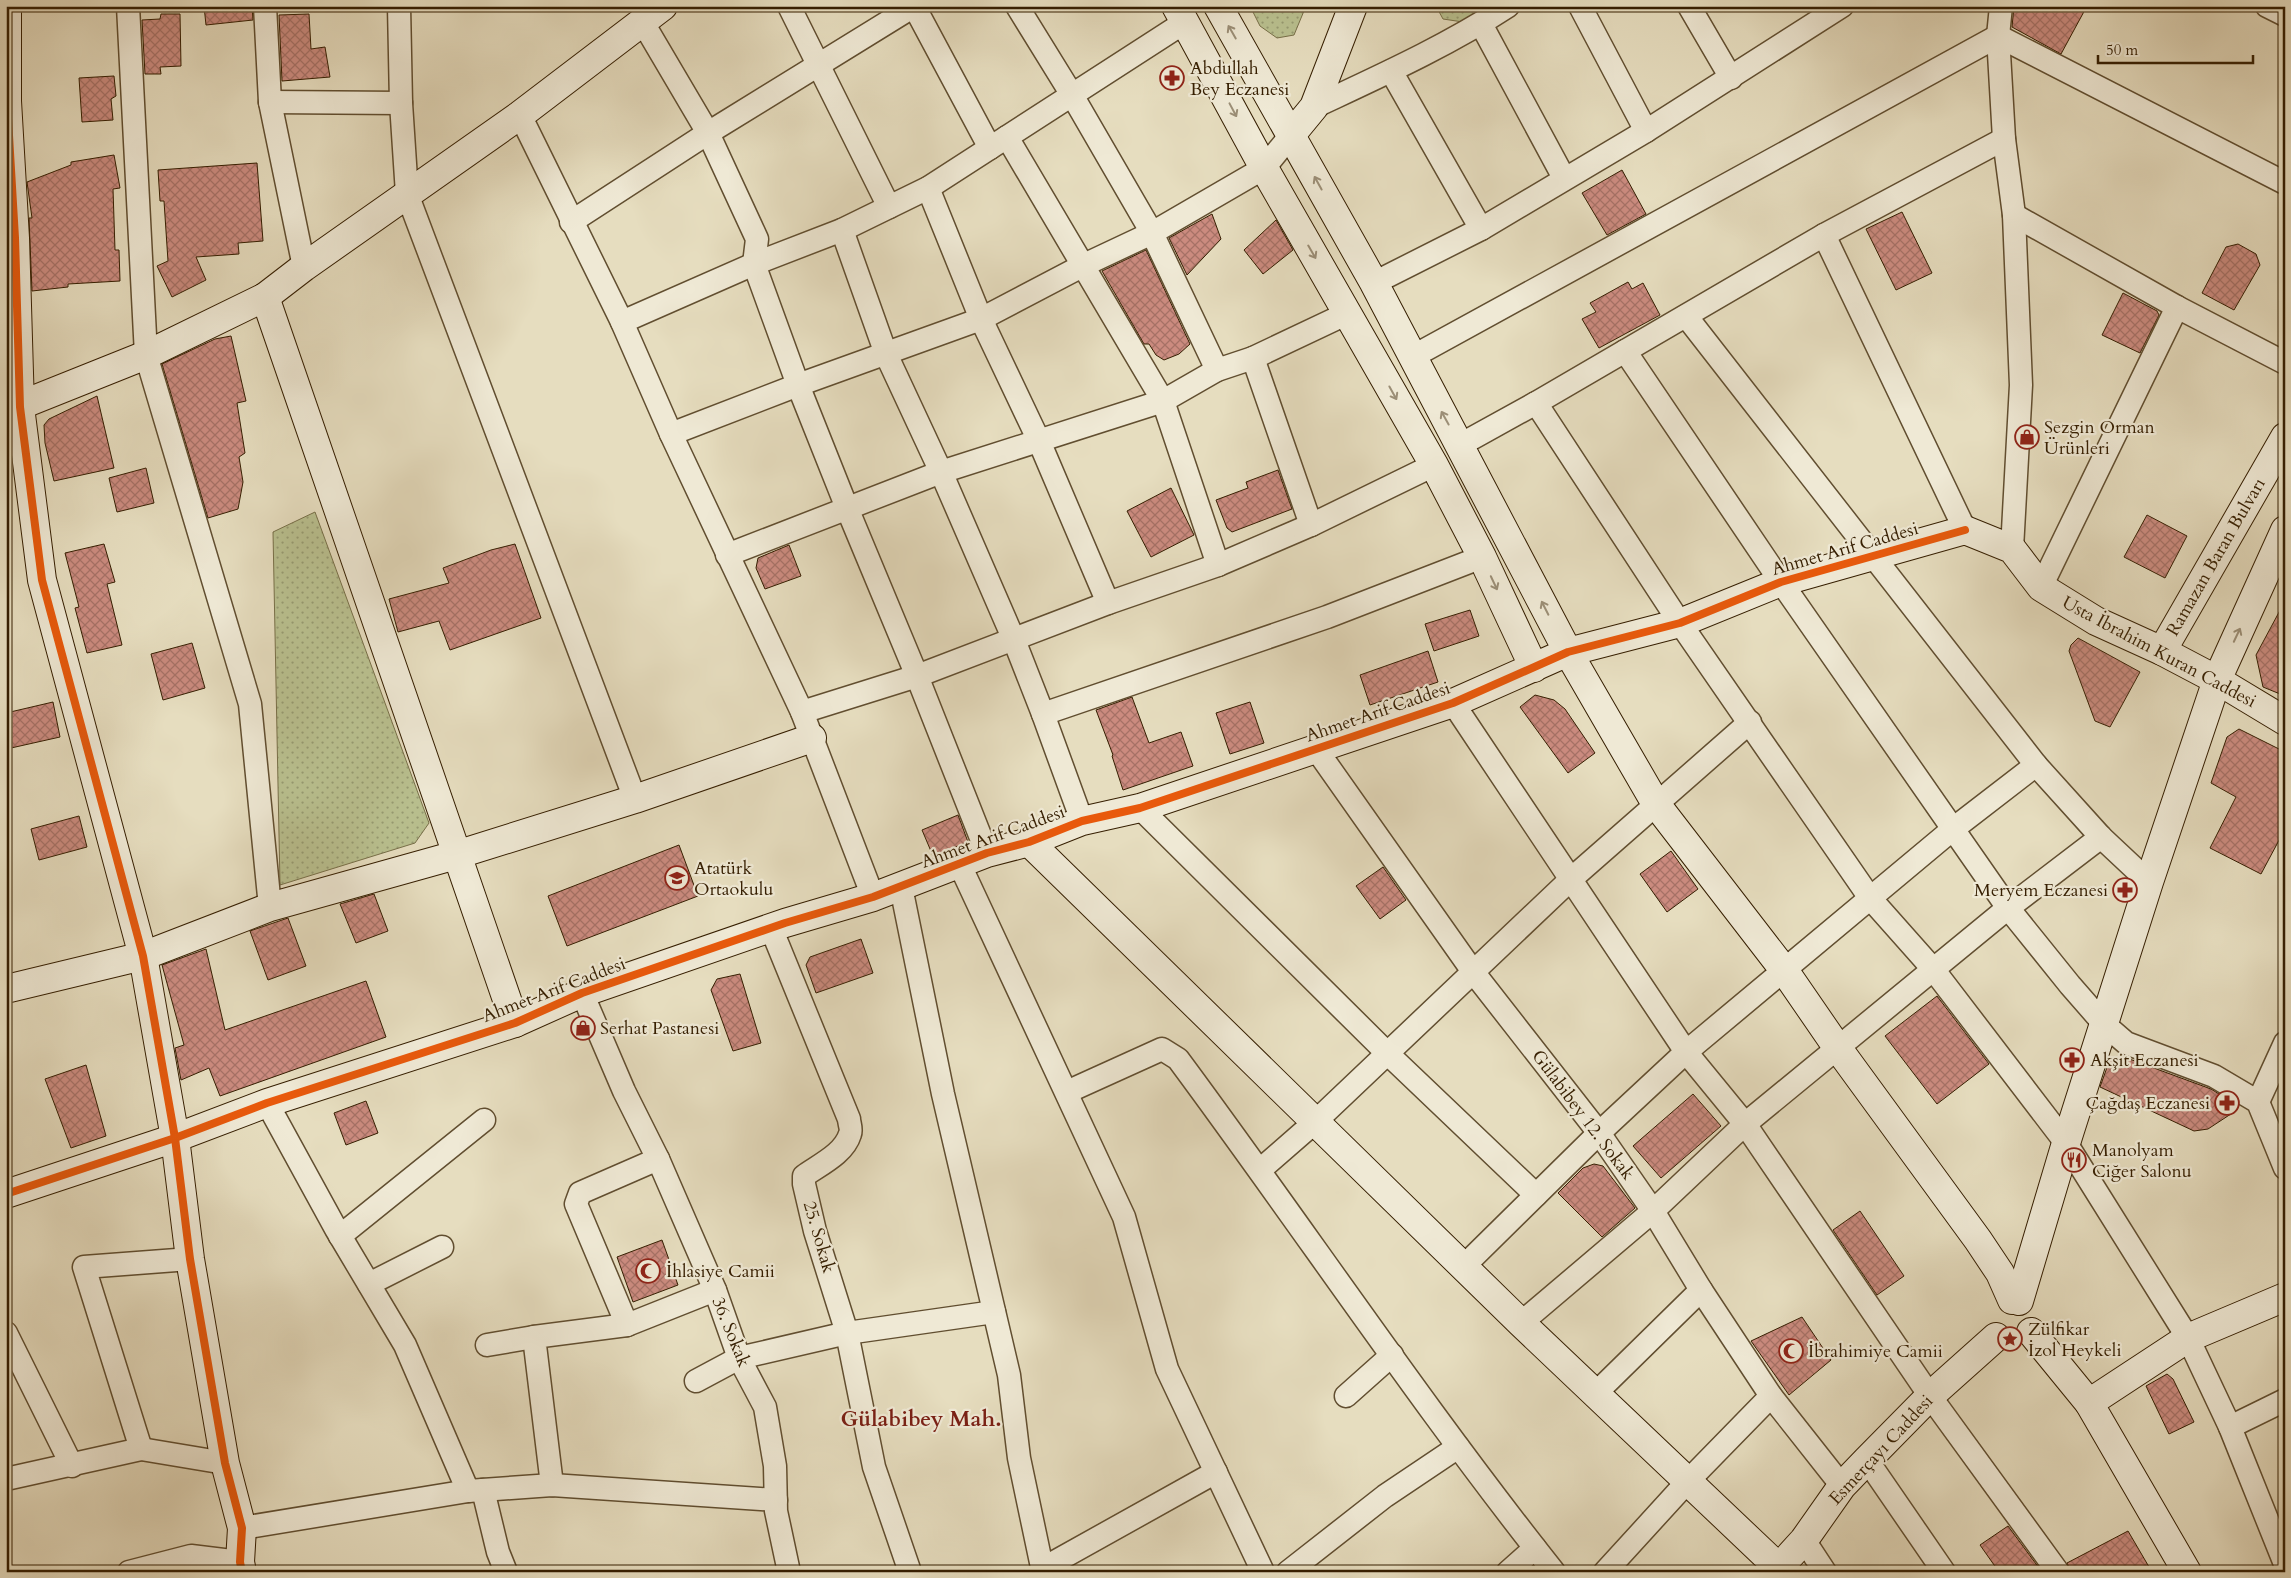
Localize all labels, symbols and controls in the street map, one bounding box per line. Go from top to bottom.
one-way arrow [1227,25,1237,39]
scale bar [2098,32,2254,64]
text: 50 m [2106,40,2138,60]
place label: Abdullah Bey Eczanesi [1190,56,1289,102]
pharmacy icon: Abdullah Bey Eczanesi [1159,65,1185,91]
one-way arrow [1228,103,1238,118]
one-way arrow [1313,176,1322,191]
one-way arrow [1308,244,1318,259]
one-way arrow [1388,386,1398,400]
one-way arrow [1440,411,1450,426]
place label: Sezgin Orman Ürünleri [2044,415,2156,461]
shop icon: Sezgin Orman Ürünleri [2014,424,2040,450]
street label: Ramazan Baran Bulvarı [2160,473,2272,641]
street label: Ahmet Arif Caddesi [1769,516,1921,582]
one-way arrow [1490,575,1499,590]
street label: Usta İbrahim Kuran Caddesi [2057,590,2261,714]
one-way arrow [1540,601,1550,616]
one-way arrow [2232,628,2242,643]
street label: Ahmet Arif Caddesi [1302,676,1454,748]
street label: Ahmet Arif Caddesi [918,799,1068,875]
place label: Atatürk Ortaokulu [694,856,773,902]
school or university icon: Atatürk Ortaokulu [664,865,690,891]
pharmacy icon: Meryem Eczanesi [2112,877,2138,903]
place label: Meryem Eczanesi [1974,878,2108,903]
street label: Ahmet Arif Caddesi [479,951,629,1029]
shop icon: Serhat Pastanesi [570,1015,596,1041]
place label: Serhat Pastanesi [600,1016,719,1041]
street label: Gülabibey 12. Sokak [1526,1045,1640,1186]
pharmacy icon: Akşit Eczanesi [2059,1047,2085,1073]
place label: Akşit Eczanesi [2090,1048,2199,1073]
pharmacy icon: Çağdaş Eczanesi [2214,1090,2240,1116]
place label: Çağdaş Eczanesi [2086,1091,2210,1116]
place label: Manolyam Ciğer Salonu [2092,1138,2192,1184]
restaurant icon: Manolyam Ciğer Salonu [2061,1147,2087,1173]
street label: 25. Sokak [797,1198,841,1276]
mosque icon: İhlasiye Camii [635,1258,661,1284]
place label: İhlasiye Camii [666,1259,775,1284]
street label: 36. Sokak [706,1293,757,1371]
place label: Zülfikar İzol Heykeli [2028,1317,2122,1363]
place icon: Zülfikar İzol Heykeli [1997,1326,2023,1352]
mosque icon: İbrahimiye Camii [1778,1338,1804,1364]
place label: İbrahimiye Camii [1808,1339,1943,1364]
street label: Esmerçayı Caddesi [1823,1389,1939,1511]
district label: Gülabibey Mah. [840,1404,1002,1434]

